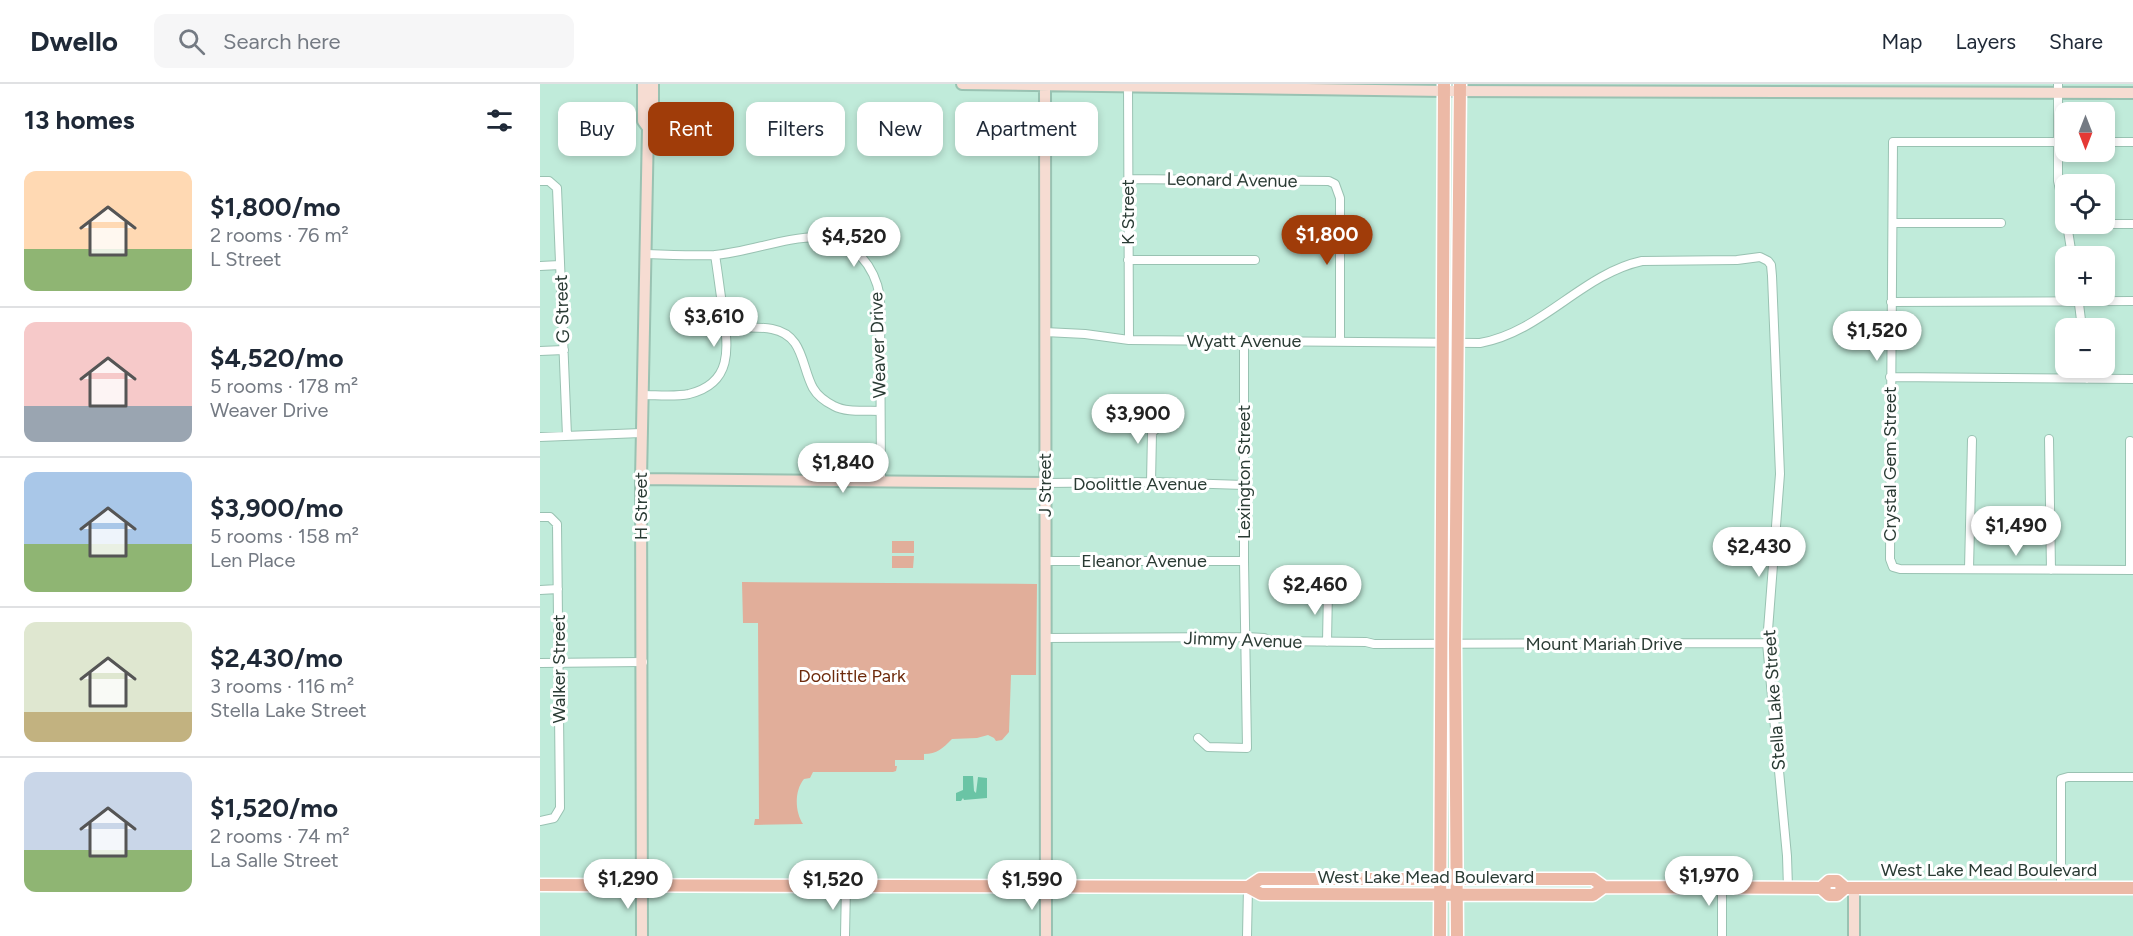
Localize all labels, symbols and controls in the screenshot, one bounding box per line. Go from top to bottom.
search box [154,14,574,68]
text: Dwello [30,24,118,58]
icon: search [175,25,208,58]
text: Search here [223,28,341,55]
text: Map [1882,29,1922,54]
text: Layers [1955,29,2016,54]
text: Share [2049,29,2103,54]
chip: Buy [558,102,636,156]
chip: Rent [648,102,734,156]
chip: Filters [746,102,845,156]
chip: New [857,102,943,156]
chip: Apartment [955,102,1098,156]
north arrow [2055,102,2115,162]
map controls [2055,102,2115,378]
text: 13 homes [24,104,135,136]
icon: filters [483,104,516,137]
street label: Leonard Avenue [1166,168,1298,192]
button: locate [2055,174,2115,234]
street label: K Street [1117,179,1139,245]
text: $1,800/mo [210,191,341,223]
icon: home [72,195,144,267]
pin: $1,800 [1278,215,1376,266]
pin: $4,520 [805,217,903,268]
text: $1,800 [1296,222,1358,246]
text: 2 rooms · 76 m² [210,223,349,247]
text: $4,520 [821,224,887,248]
button: + [2055,246,2115,306]
text: L Street [210,247,281,271]
street label: G Street [550,274,574,344]
street label: Weaver Drive [865,291,891,399]
pin: $3,610 [665,297,763,348]
text: $3,610 [684,304,744,328]
pin: $1,520 [1828,311,1926,362]
text: $1,520 [1847,318,1907,342]
button: − [2055,318,2115,378]
street label: Wyatt Avenue [1187,330,1301,352]
text: $4,520/mo [210,342,344,374]
icon: home [72,346,144,418]
text: 5 rooms · 178 m² [210,374,358,398]
street label: Crystal Gem Street [1879,386,1901,541]
pin: $3,900 [1089,394,1187,445]
text: Weaver Drive [210,398,328,422]
text: $3,900 [1106,401,1170,425]
street label: Lexington Street [1233,405,1255,539]
pin: $1,840 [794,443,892,494]
text: $1,840 [812,450,874,474]
street label: J Street [1034,453,1056,517]
street label: H Street [630,472,652,540]
street label: Doolittle Avenue [1073,473,1207,495]
text: $3,900/mo [210,492,343,524]
icon: home [72,496,144,568]
pin: $1,490 [1967,506,2065,557]
text: $1,490 [1985,513,2047,537]
text: 5 rooms · 158 m² [210,524,359,548]
pin: $2,430 [1710,527,1808,578]
text: $2,430 [1727,534,1791,558]
text: Len Place [210,548,295,572]
street label: Eleanor Avenue [1081,550,1207,572]
pin: $2,460 [1266,565,1364,616]
text: $2,460 [1282,572,1348,596]
street label: Walker Street [548,614,570,723]
street label: Jimmy Avenue [1183,627,1303,653]
street label: Stella Lake Street [1758,629,1790,771]
street label: Mount Mariah Drive [1526,633,1683,655]
text: $2,430/mo [210,642,343,674]
icon: home [72,646,144,718]
park label: Doolittle Park [798,665,906,687]
text: 3 rooms · 116 m² [210,674,354,698]
text: Stella Lake Street [210,698,367,722]
text: $1,520/mo [210,792,338,824]
icon: home [72,796,144,868]
text: 2 rooms · 74 m² [210,824,350,848]
text: La Salle Street [210,848,339,872]
pin: $1,970 [1660,856,1758,907]
pin: $1,290 [579,859,677,910]
street label: West Lake Mead Boulevard [1881,859,2097,881]
pin: $1,520 [784,860,882,911]
pin: $1,590 [983,860,1081,911]
text: $1,970 [1679,863,1739,887]
text: $1,290 [598,866,658,890]
street label: West Lake Mead Boulevard [1318,866,1534,888]
text: $1,520 [803,867,863,891]
text: $1,590 [1002,867,1062,891]

